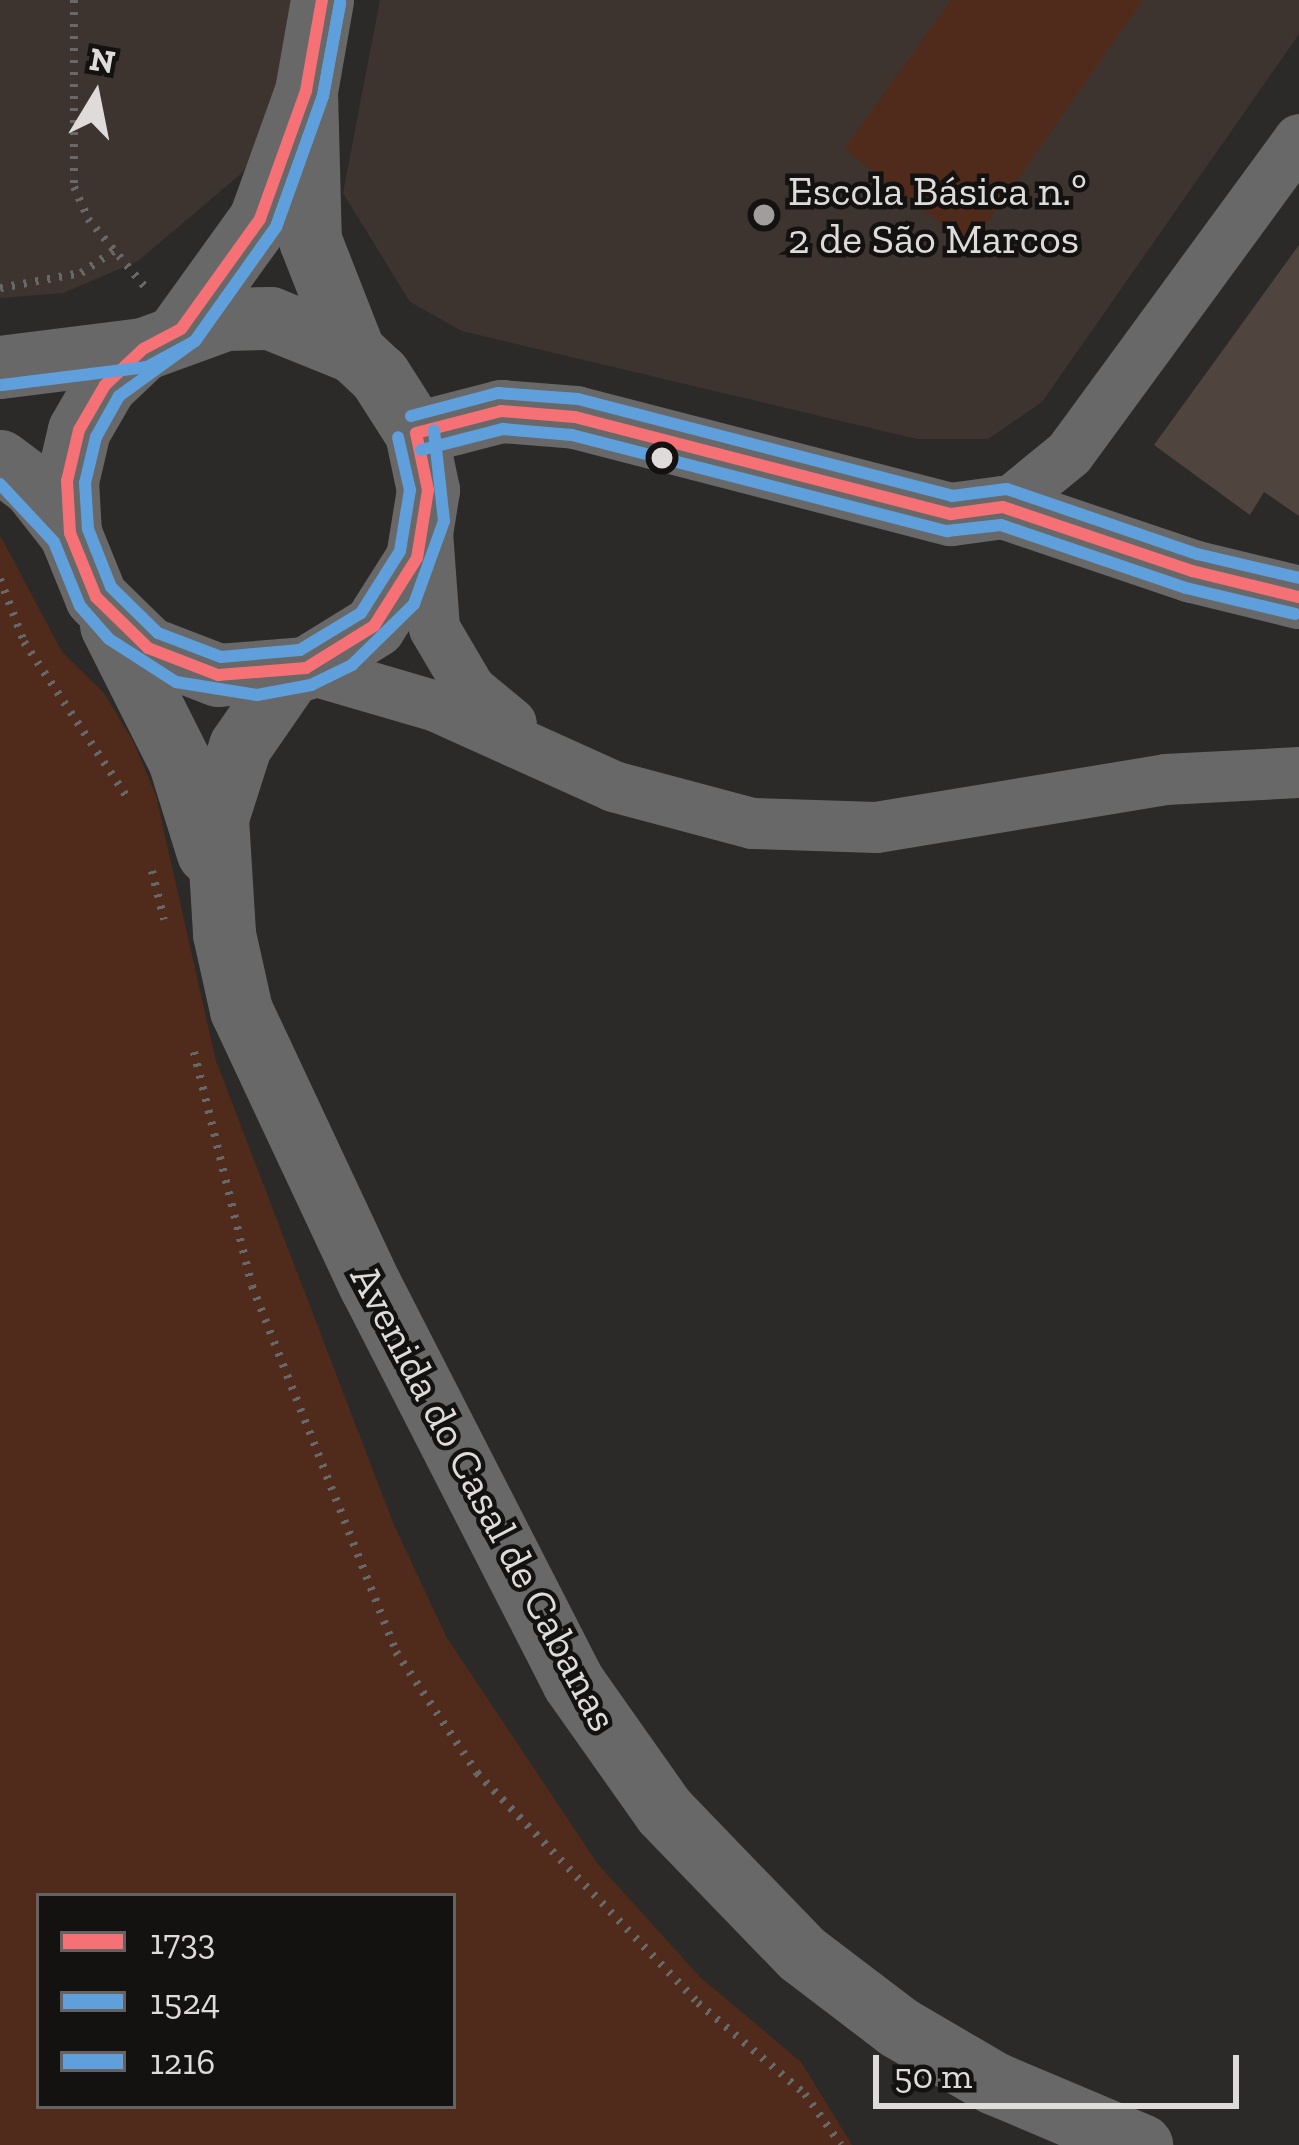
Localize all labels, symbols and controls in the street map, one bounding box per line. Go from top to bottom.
north arrow [36,36,156,156]
text: N [87,39,118,81]
place label: Escola Básica n.º 2 de São Marcos [788,166,1087,264]
marker: Escola Básica n.º 2 de São Marcos [751,202,777,228]
unlabelled marker [651,447,673,469]
street label: Avenida do Casal de Cabanas [340,1256,628,1740]
legend [36,1893,456,2109]
text: 1733 [150,1920,215,1963]
text: 1524 [150,1980,220,2023]
scale bar [879,2031,1245,2105]
text: 1216 [150,2040,215,2083]
text: 50 m [894,2054,972,2097]

